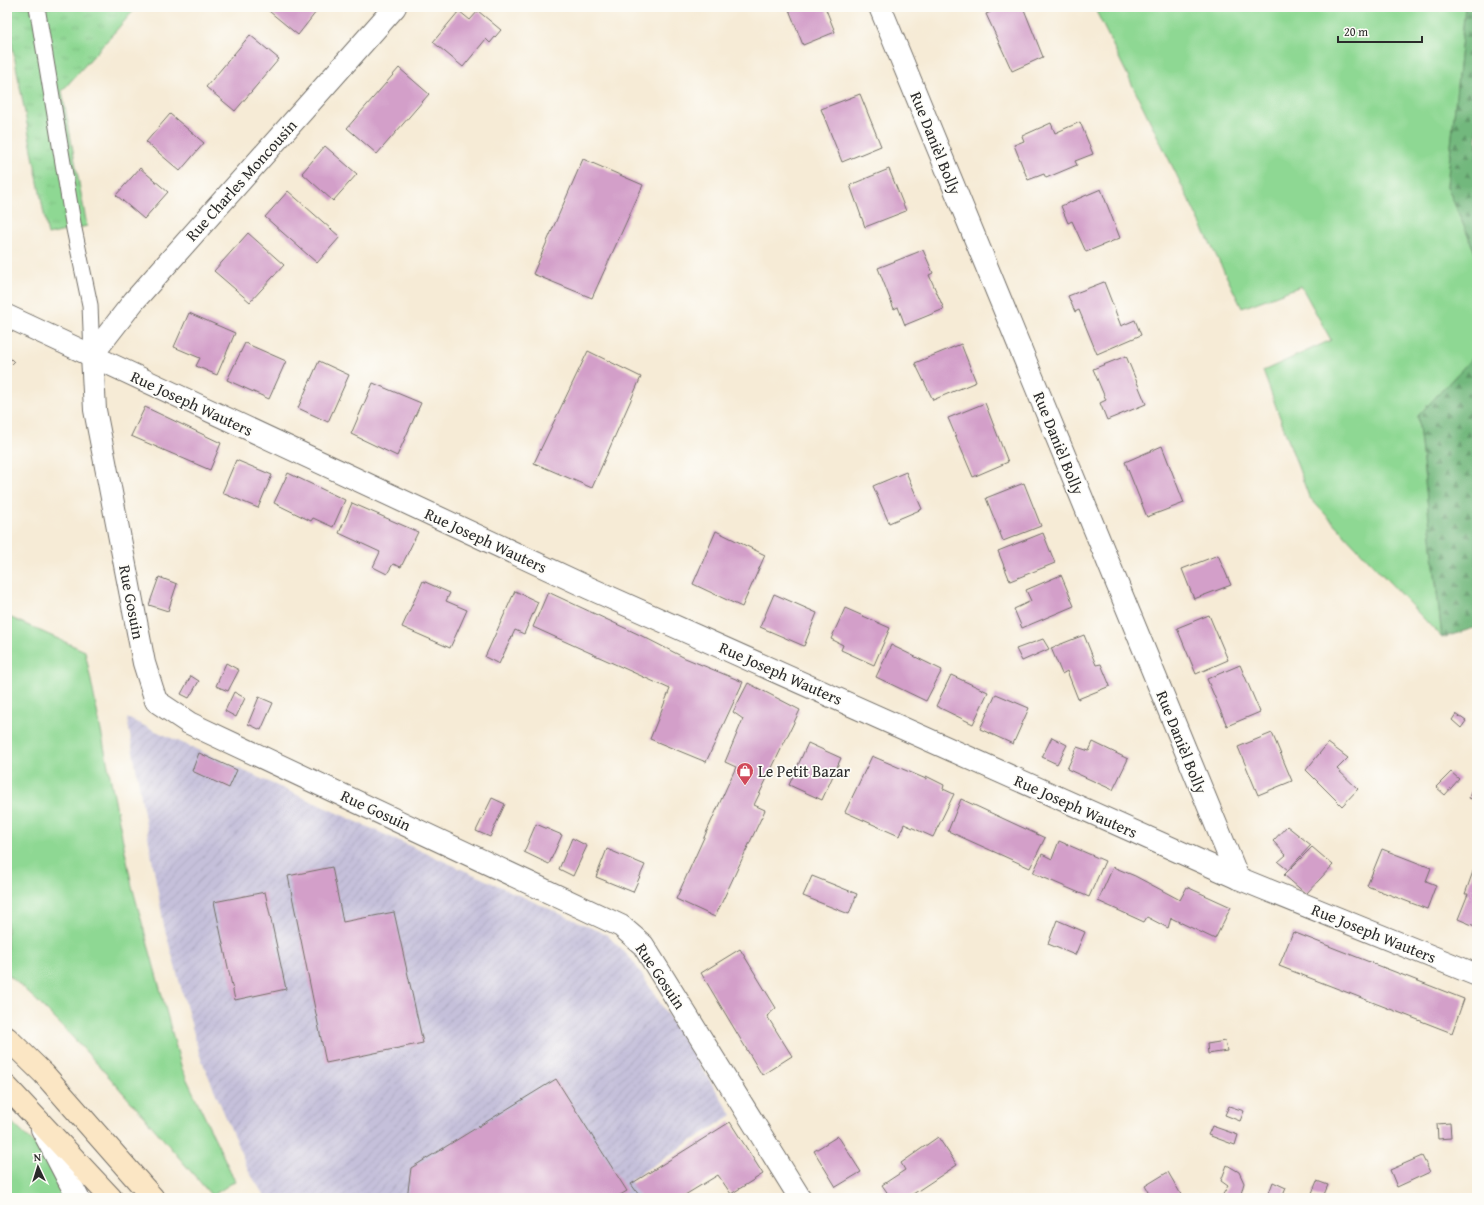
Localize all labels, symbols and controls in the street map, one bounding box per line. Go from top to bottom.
scale bar [1338,18,1422,44]
text: 20 m [1344,23,1368,40]
street label: Rue Danièl Bolly [904,88,968,198]
street label: Rue Charles Moncousin [180,114,302,246]
street label: Rue Joseph Wauters [127,364,257,442]
street label: Rue Danièl Bolly [1027,388,1091,498]
street label: Rue Joseph Wauters [421,501,551,579]
street label: Rue Gosuin [113,563,151,641]
street label: Rue Joseph Wauters [716,635,846,711]
street label: Rue Danièl Bolly [1150,687,1214,797]
place label: Le Petit Bazar [758,759,850,783]
shop icon: Le Petit Bazar [735,761,755,786]
street label: Rue Joseph Wauters [1011,768,1141,844]
street label: Rue Gosuin [337,783,415,837]
street label: Rue Joseph Wauters [1308,897,1440,969]
street label: Rue Gosuin [630,938,692,1014]
north arrow [18,1147,58,1187]
text: N [33,1149,42,1165]

